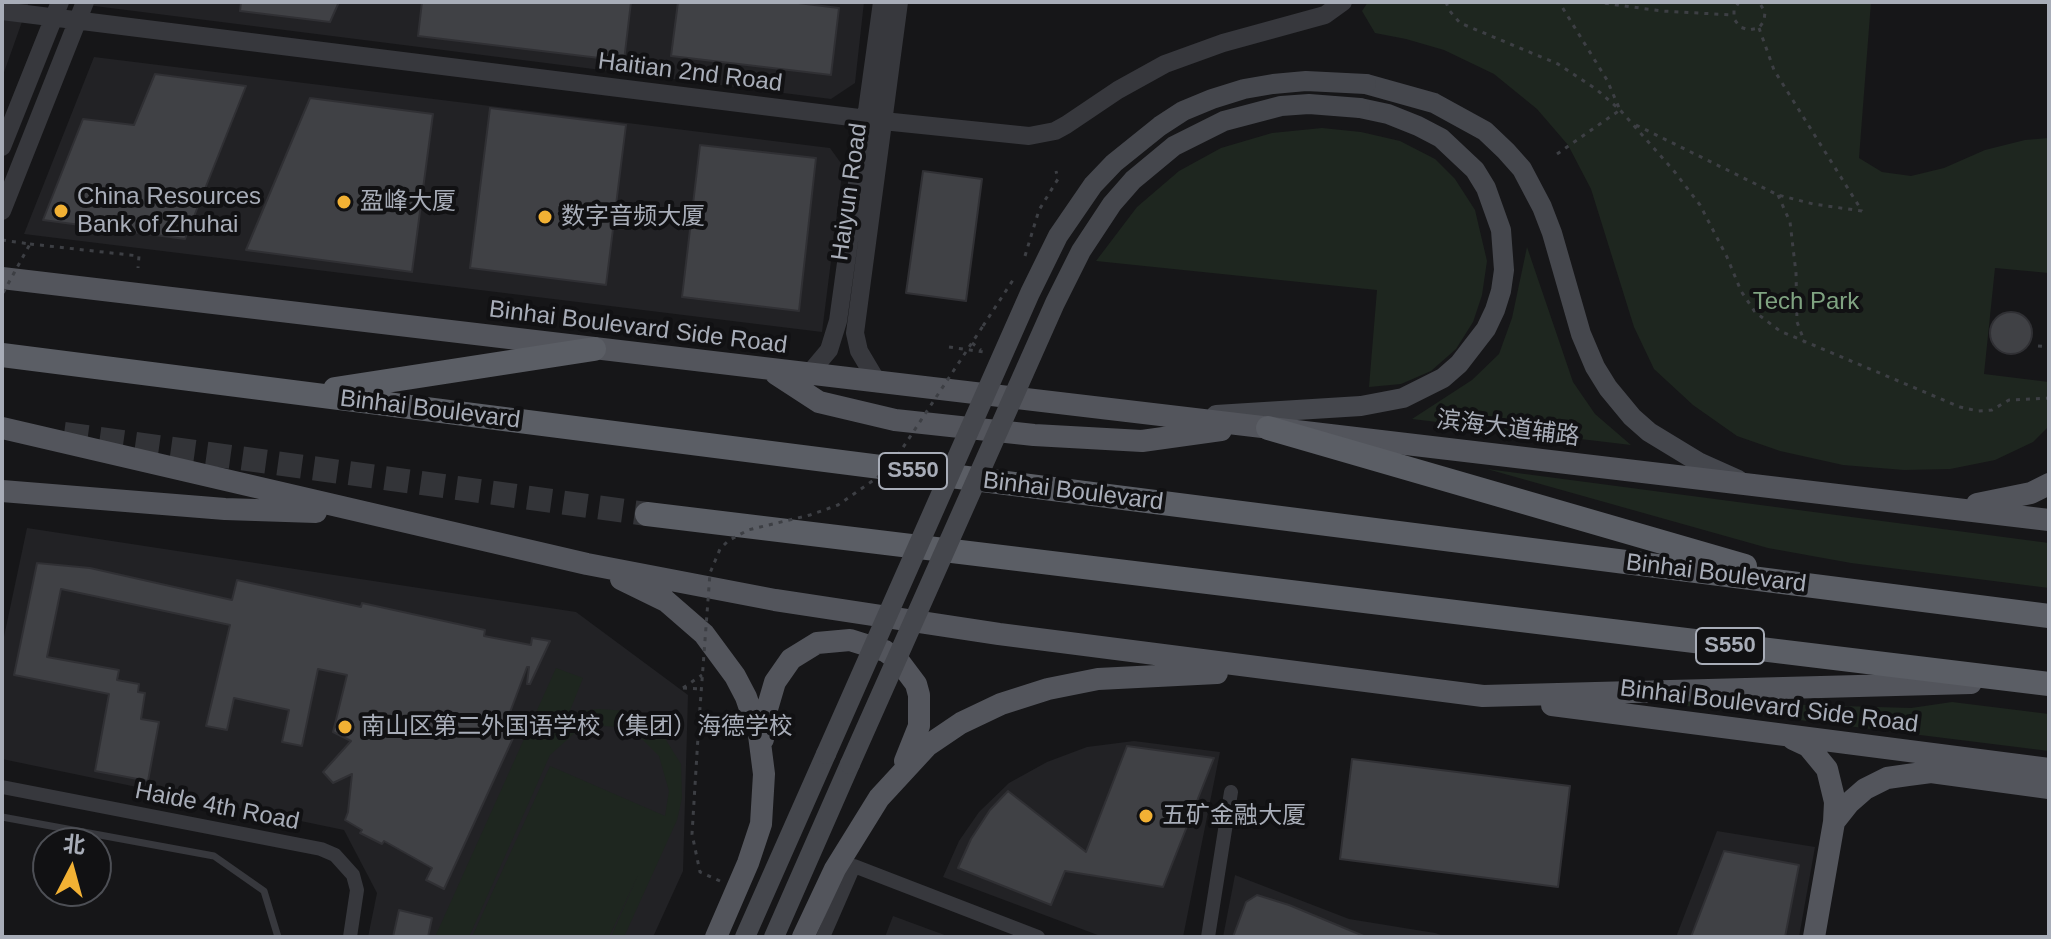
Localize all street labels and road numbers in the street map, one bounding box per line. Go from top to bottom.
street label: Haitian 2nd Road [596,47,784,99]
street label: Haiyun Road [826,121,874,263]
street label: Binhai Boulevard Side Road [487,295,789,361]
street label: Binhai Boulevard [338,385,522,435]
street label: 滨海大道辅路 [1435,406,1581,452]
road number: S550 [879,453,947,489]
street label: Binhai Boulevard [981,467,1165,517]
street label: Binhai Boulevard [1624,549,1808,599]
road number: S550 [1696,628,1764,664]
street label: Binhai Boulevard Side Road [1618,674,1920,740]
street label: Haide 4th Road [132,777,302,837]

